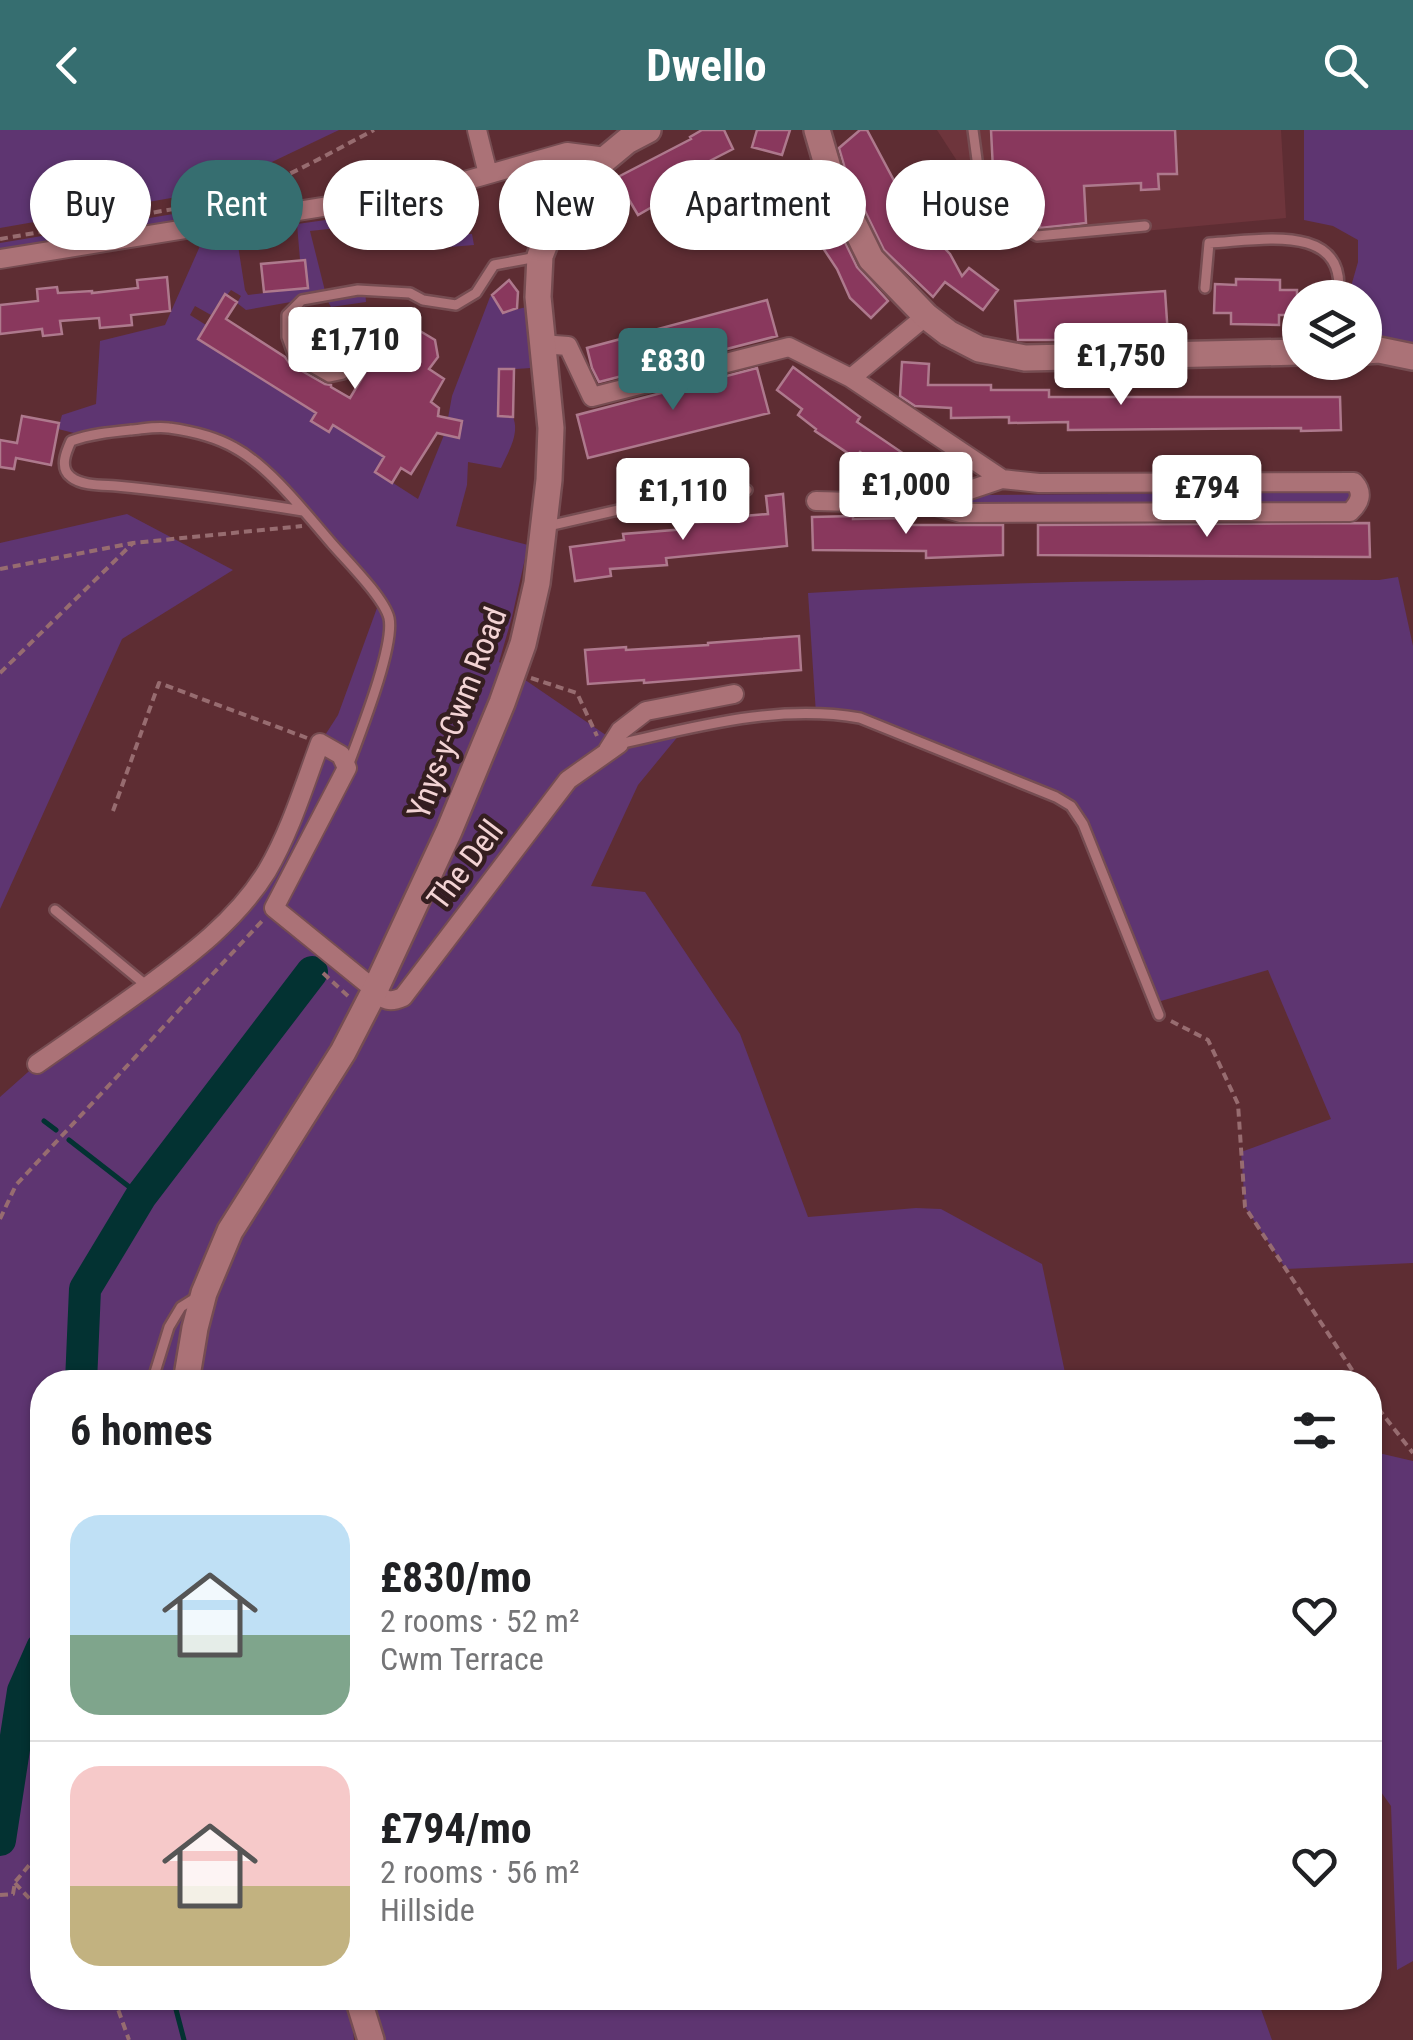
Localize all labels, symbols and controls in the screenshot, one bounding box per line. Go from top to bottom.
icon: back [40,38,95,93]
icon: search [1318,38,1373,93]
text: Dwello [646,39,767,92]
chip: Buy [30,160,151,250]
chip: Rent [171,160,303,250]
chip: Filters [323,160,479,250]
chip: New [499,160,630,250]
chip: Apartment [650,160,866,250]
chip: House [886,160,1045,250]
map controls [1282,280,1382,380]
button: layers [1282,280,1382,380]
pin: £1,710 [274,307,436,392]
text: £1,710 [310,320,400,358]
pin: £1,750 [1040,323,1202,408]
pin: £830 [614,328,732,413]
text: £1,750 [1076,336,1166,374]
text: £830 [640,341,706,379]
pin: £1,000 [825,452,987,537]
pin: £794 [1148,455,1266,540]
pin: £1,110 [602,458,764,543]
text: £1,000 [861,465,951,503]
text: £794 [1174,468,1240,506]
text: £1,110 [638,471,728,509]
street label: Ynys-y-Cwm Road [399,602,515,824]
street label: The Dell [419,813,511,917]
icon: filters [1287,1403,1342,1458]
text: 6 homes [70,1406,213,1455]
text: £830/mo [380,1553,532,1602]
icon: home [150,1555,270,1675]
icon: heart [1287,1588,1342,1643]
text: 2 rooms · 52 m² [380,1602,579,1640]
text: Cwm Terrace [380,1640,544,1678]
text: £794/mo [380,1804,532,1853]
icon: home [150,1806,270,1926]
icon: heart [1287,1839,1342,1894]
text: 2 rooms · 56 m² [380,1853,579,1891]
text: Hillside [380,1891,475,1929]

